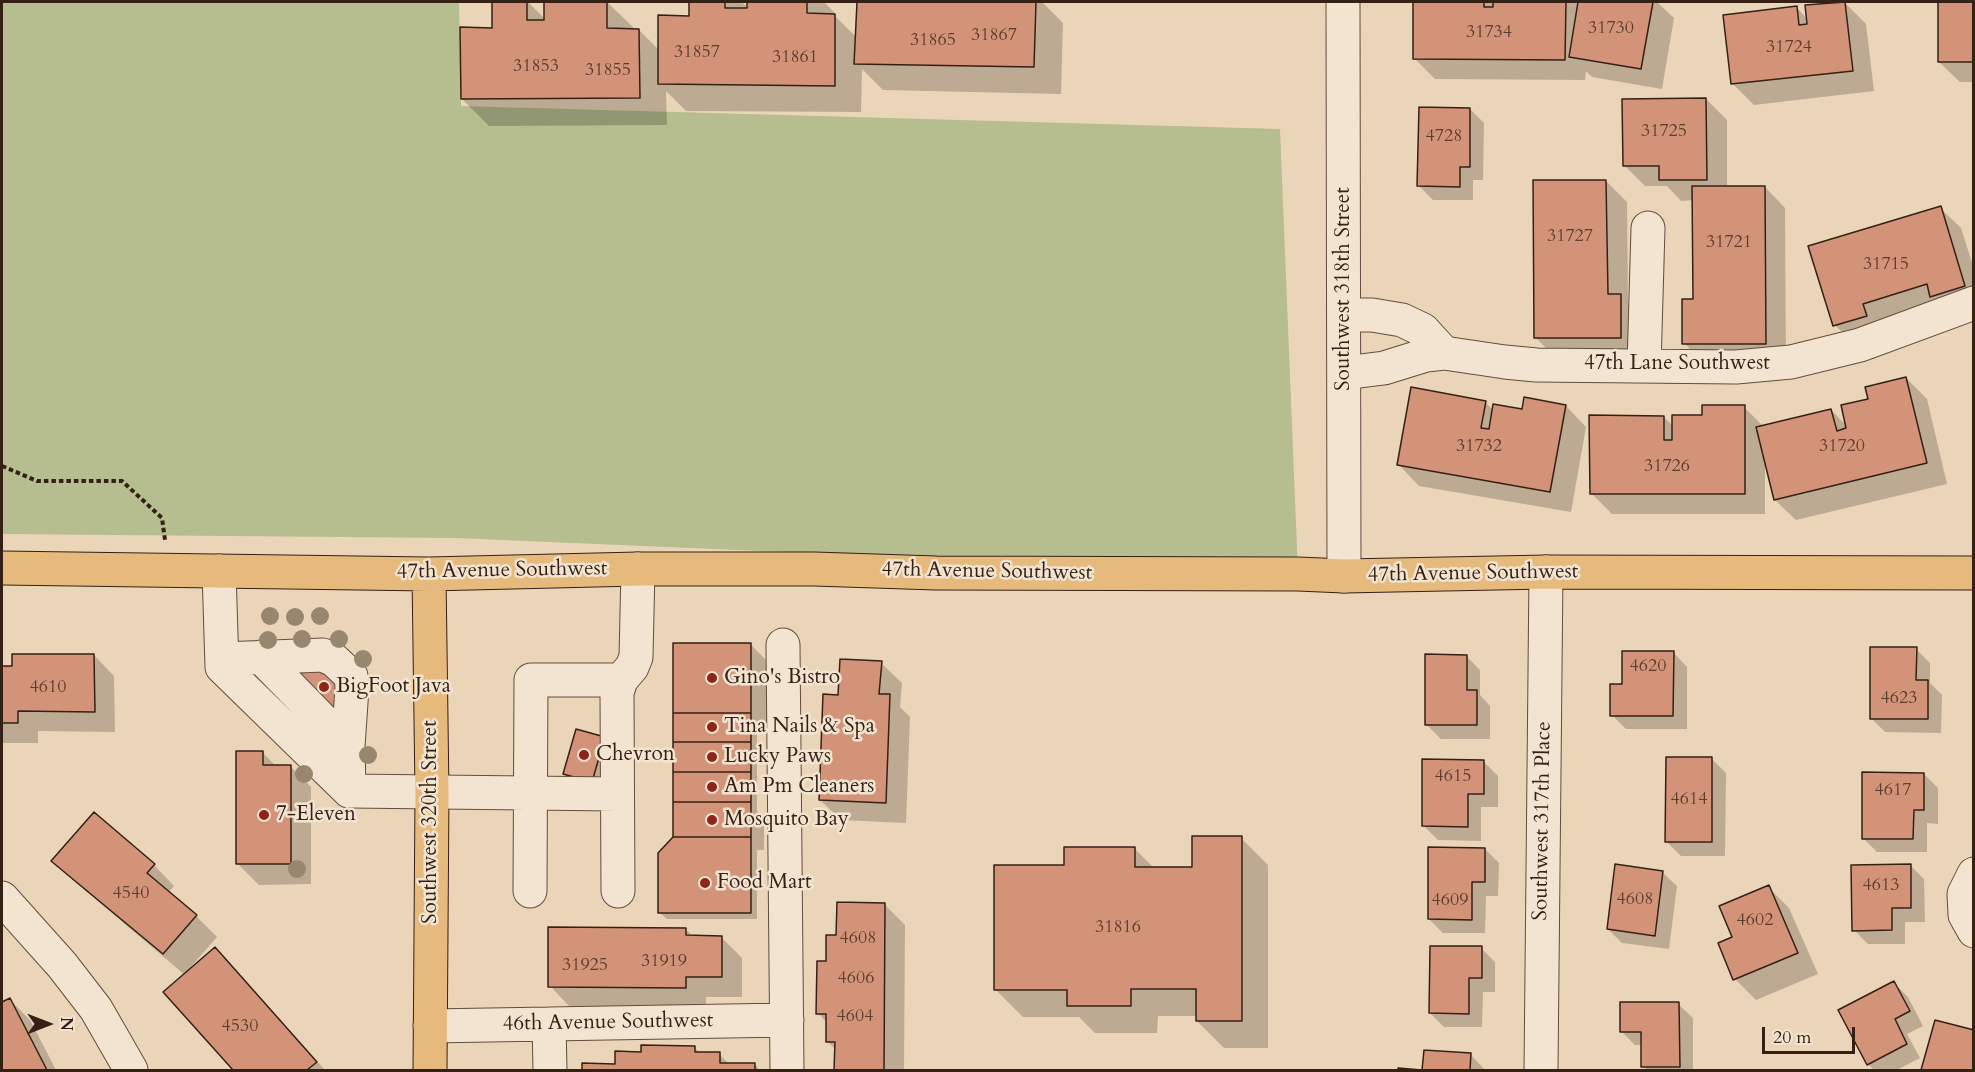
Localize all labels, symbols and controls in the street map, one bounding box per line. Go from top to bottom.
house number: 31730 [1588,18,1634,40]
house number: 31734 [1466,22,1512,44]
house number: 31867 [971,25,1017,47]
house number: 31865 [910,30,956,52]
house number: 31724 [1766,37,1812,59]
house number: 31857 [674,42,720,64]
house number: 31861 [772,47,818,69]
house number: 31853 [513,56,559,78]
house number: 31855 [585,60,631,82]
house number: 31725 [1641,121,1687,143]
house number: 4728 [1426,126,1462,148]
street label: Southwest 318th Street [1331,187,1357,391]
house number: 31727 [1547,226,1593,248]
house number: 31721 [1706,232,1752,254]
house number: 31715 [1863,254,1909,276]
street label: 47th Lane Southwest [1584,351,1770,377]
house number: 31732 [1456,436,1502,458]
house number: 31720 [1819,436,1865,458]
house number: 31726 [1644,456,1690,478]
street label: 47th Avenue Southwest [396,557,608,585]
street label: 47th Avenue Southwest [881,558,1093,586]
street label: 47th Avenue Southwest [1367,560,1579,588]
house number: 4620 [1630,656,1666,678]
place label: Gino's Bistro [724,665,840,691]
marker: Gino's Bistro [705,671,719,685]
place label: BigFoot Java [336,674,451,700]
house number: 4610 [30,677,66,699]
marker: BigFoot Java [317,680,331,694]
house number: 4623 [1881,688,1917,710]
place label: Tina Nails & Spa [724,714,875,740]
street label: Southwest 320th Street [418,720,444,924]
marker: Tina Nails & Spa [705,720,719,734]
street label: Southwest 317th Place [1529,721,1557,921]
place label: Chevron [596,742,675,768]
place label: Lucky Paws [724,744,831,770]
marker: Chevron [577,748,591,762]
marker: Lucky Paws [705,750,719,764]
house number: 4615 [1435,766,1471,788]
place label: Am Pm Cleaners [724,774,874,800]
marker: Am Pm Cleaners [705,780,719,794]
house number: 4617 [1875,780,1911,802]
house number: 4614 [1671,789,1707,811]
place label: 7-Eleven [276,802,356,828]
place label: Mosquito Bay [724,807,849,833]
marker: 7-Eleven [257,808,271,822]
marker: Mosquito Bay [705,813,719,827]
place label: Food Mart [717,870,812,896]
house number: 4613 [1863,875,1899,897]
marker: Food Mart [698,876,712,890]
house number: 4540 [113,883,149,905]
house number: 4608 [1617,889,1653,911]
house number: 4609 [1432,890,1468,912]
house number: 4602 [1737,910,1773,932]
house number: 31816 [1095,917,1141,939]
house number: 4608 [840,928,876,950]
house number: 31919 [641,951,687,973]
house number: 31925 [562,955,608,977]
house number: 4606 [838,968,874,990]
north arrow [18,994,78,1054]
house number: 4604 [837,1006,873,1028]
street label: 46th Avenue Southwest [502,1009,714,1037]
scale bar [1765,1015,1858,1053]
house number: 4530 [222,1016,258,1038]
text: N [55,1017,77,1031]
text: 20 m [1773,1025,1812,1050]

